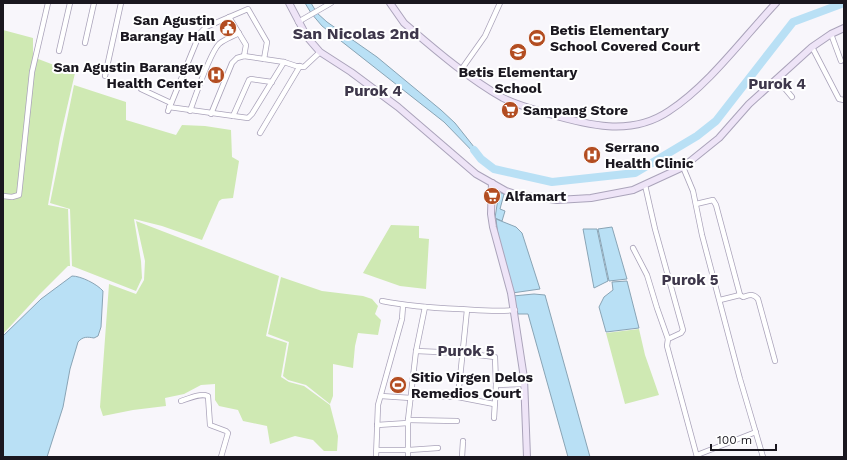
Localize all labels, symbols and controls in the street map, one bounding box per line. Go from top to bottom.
place label: San Agustin Barangay Hall [120,12,215,44]
public building icon: San Agustin Barangay Hall [218,18,238,38]
place label: Betis Elementary School Covered Court [550,22,700,54]
district label: San Nicolas 2nd [293,24,419,43]
sports icon: Betis Elementary School Covered Court [527,28,547,48]
school or university icon: Betis Elementary School [508,42,528,62]
place label: San Agustin Barangay Health Center [53,59,203,91]
place label: Betis Elementary School [459,64,578,96]
hospital icon: San Agustin Barangay Health Center [206,65,226,85]
district label: Purok 4 [748,75,806,93]
district label: Purok 4 [344,82,402,100]
supermarket icon: Sampang Store [500,100,520,120]
place label: Sampang Store [523,102,628,118]
place label: Serrano Health Clinic [605,139,694,171]
hospital icon: Serrano Health Clinic [582,145,602,165]
supermarket icon: Alfamart [482,186,502,206]
place label: Alfamart [505,188,566,204]
district label: Purok 5 [662,271,719,289]
district label: Purok 5 [438,342,495,360]
place label: Sitio Virgen Delos Remedios Court [411,369,534,401]
sports icon: Sitio Virgen Delos Remedios Court [388,375,408,395]
scale bar [711,426,776,452]
text: 100 m [717,433,752,447]

